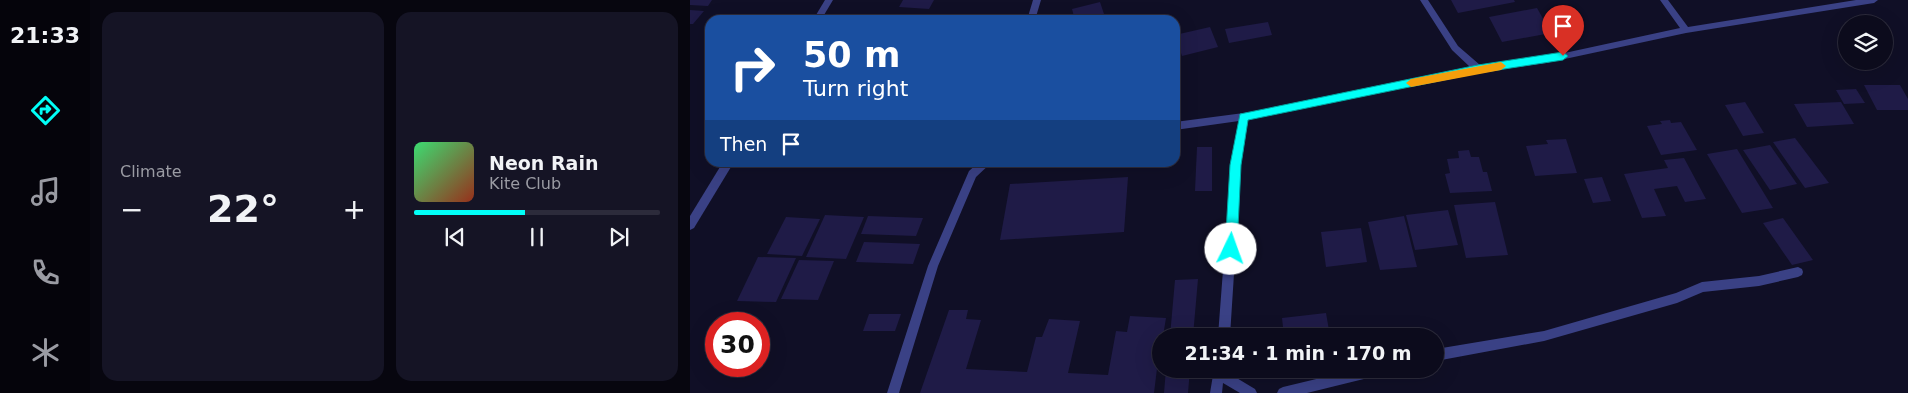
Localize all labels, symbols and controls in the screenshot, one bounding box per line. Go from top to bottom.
pin [1542,5,1584,56]
icon: arrive [1549,12,1577,40]
map controls [1838,15,1893,70]
button: layers [1838,15,1893,70]
text: 21:33 [10,23,80,48]
icon: right [720,35,785,100]
text: 50 m [803,35,900,75]
text: Turn right [803,76,908,101]
icon: directions [28,93,63,128]
icon: arrive [777,130,805,158]
text: Then [720,133,767,155]
text: Neon Rain [489,152,598,174]
text: Climate [120,162,182,181]
icon: music [28,174,63,209]
text: Kite Club [489,174,561,193]
text: 22° [207,187,279,231]
text: − [120,193,143,226]
text: + [343,193,366,226]
position arrow [1204,222,1256,274]
icon: previous [441,223,469,251]
icon: pause [523,223,551,251]
icon: next [605,223,633,251]
icon: phone [28,255,63,290]
speed limit sign: 30 [705,312,770,377]
icon: climate [28,335,63,370]
text: 21:34 · 1 min · 170 m [1184,342,1412,364]

